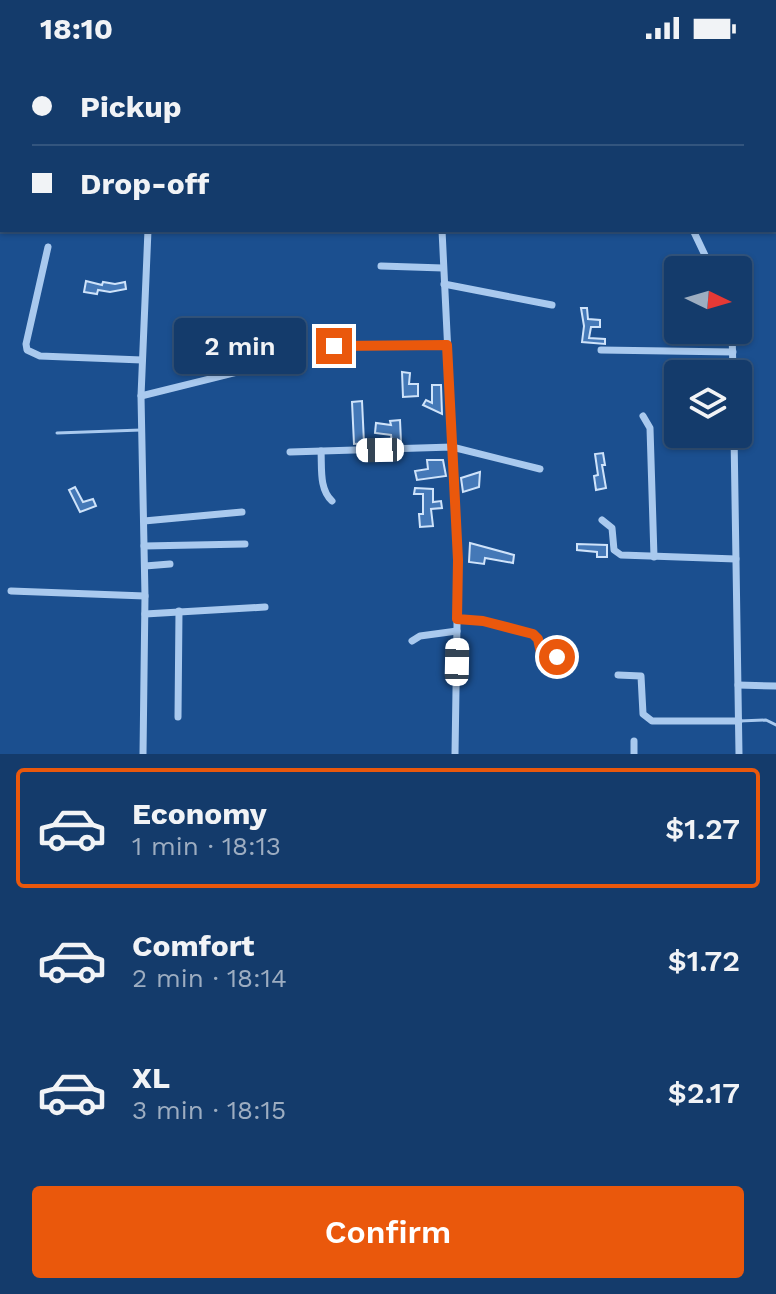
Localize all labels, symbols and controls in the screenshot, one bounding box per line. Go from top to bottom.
text: 18:10 [40,11,113,46]
text: Pickup [80,89,182,124]
text: Drop-off [80,166,209,201]
north arrow [664,256,752,344]
map controls [664,256,752,448]
callout: 2 min [174,318,306,374]
route end [316,328,352,364]
text: 2 min [204,331,276,361]
button: layers [664,360,752,448]
car [356,438,404,462]
car [445,638,469,686]
route start [539,639,575,675]
icon: car [36,792,108,864]
text: Economy [132,796,267,831]
text: $1.27 [665,811,740,846]
text: 1 min · 18:13 [132,831,281,861]
icon: car [36,924,108,996]
text: Comfort [132,928,254,963]
text: $1.72 [668,943,740,978]
text: 2 min · 18:14 [132,963,287,993]
icon: car [36,1056,108,1128]
text: XL [132,1060,170,1095]
text: $2.17 [668,1075,740,1110]
text: 3 min · 18:15 [132,1095,286,1125]
button: Confirm [32,1186,744,1278]

